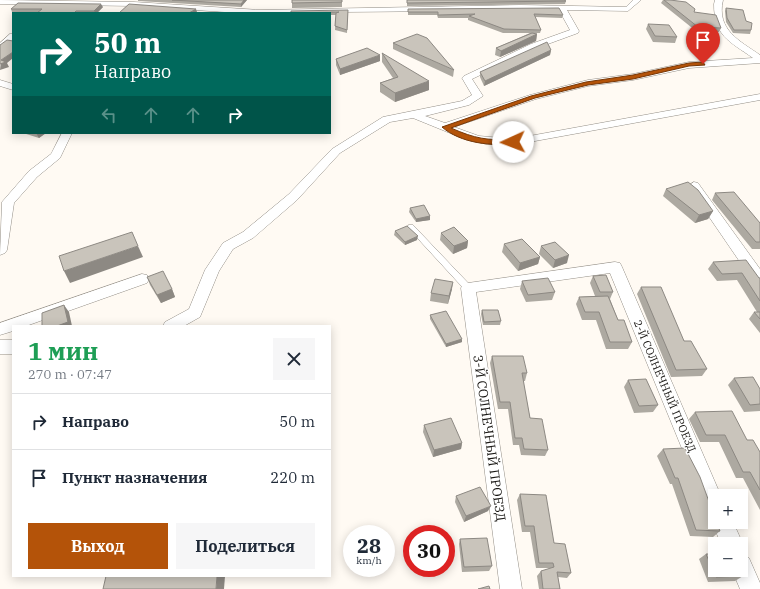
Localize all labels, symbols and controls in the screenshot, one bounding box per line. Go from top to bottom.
pin [686,23,720,64]
text: 50 m [94,24,161,61]
icon: right [28,28,80,80]
icon: arrive [692,29,714,51]
text: Направо [94,60,171,83]
icon: left [98,104,120,126]
icon: ahead [140,104,162,126]
icon: ahead [182,104,204,126]
icon: right [224,104,246,126]
position arrow [492,121,534,163]
street label: 2-Й СОЛНЕЧНЫЙ ПРОЕЗД [631,318,699,455]
text: 1 мин [28,335,98,367]
button: close [273,338,315,380]
street label: 3-Й СОЛНЕЧНЫЙ ПРОЕЗД [469,354,510,523]
text: 270 m · 07:47 [28,366,112,383]
icon: right [28,411,50,433]
text: Направо [62,412,129,431]
text: 50 m [279,412,315,431]
icon: arrive [28,467,50,489]
text: Пункт назначения [62,468,208,487]
text: 220 m [270,468,315,487]
map controls [708,489,748,577]
button: + [708,489,748,529]
button: Выход [28,523,168,569]
button: Поделиться [176,523,315,569]
speed limit sign: 30 [403,525,455,577]
text: 28 [357,532,381,559]
button: − [708,537,748,577]
text: km/h [356,554,382,567]

